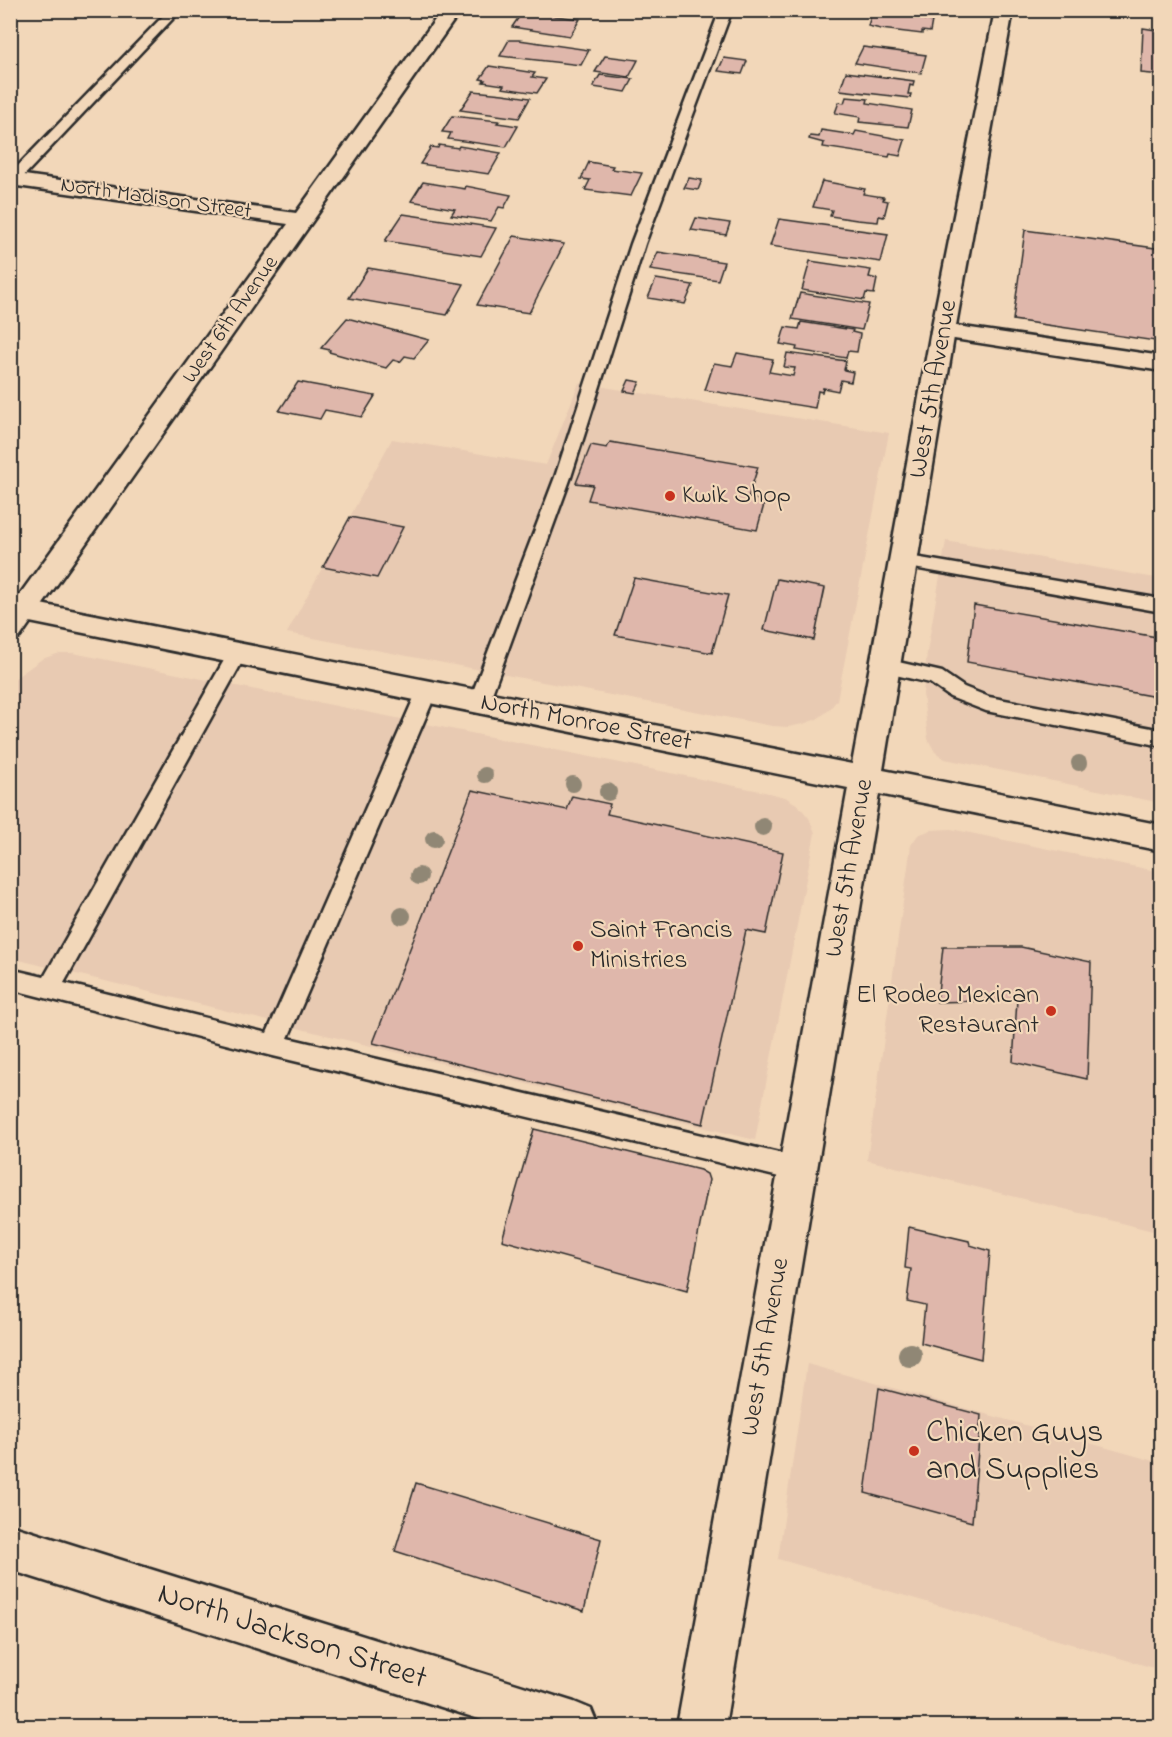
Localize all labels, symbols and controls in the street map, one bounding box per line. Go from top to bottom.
street label: North Madison Street [58,170,254,228]
street label: West 6th Avenue [175,249,287,391]
street label: West 5th Avenue [900,296,968,481]
place label: Kwik Shop [682,477,791,515]
marker: Kwik Shop [663,489,677,503]
street label: North Monroe Street [477,684,695,762]
street label: West 5th Avenue [816,775,884,960]
place label: Saint Francis Ministries [590,912,733,980]
marker: Saint Francis Ministries [571,939,585,953]
place label: El Rodeo Mexican Restaurant [856,977,1039,1045]
marker: El Rodeo Mexican Restaurant [1044,1004,1058,1018]
street label: West 5th Avenue [732,1254,800,1439]
place label: Chicken Guys and Supplies [926,1410,1103,1494]
marker: Chicken Guys and Supplies [907,1444,921,1458]
street label: North Jackson Street [151,1571,433,1703]

